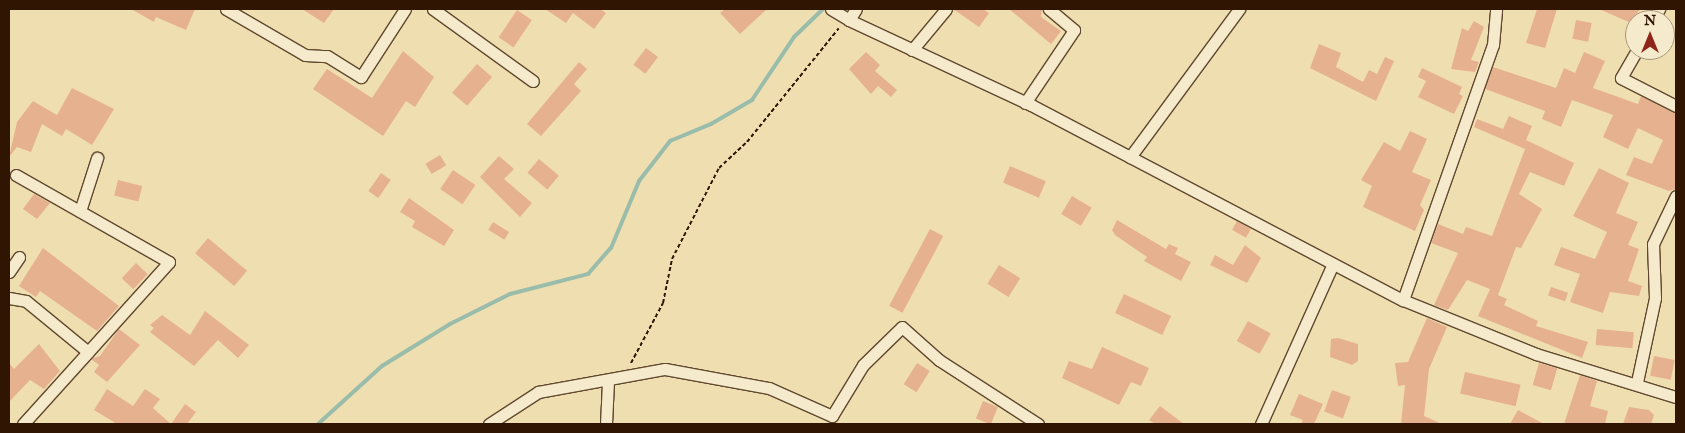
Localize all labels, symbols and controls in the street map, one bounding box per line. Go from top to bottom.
north arrow [1625,10,1675,60]
text: N [1644,12,1656,30]

